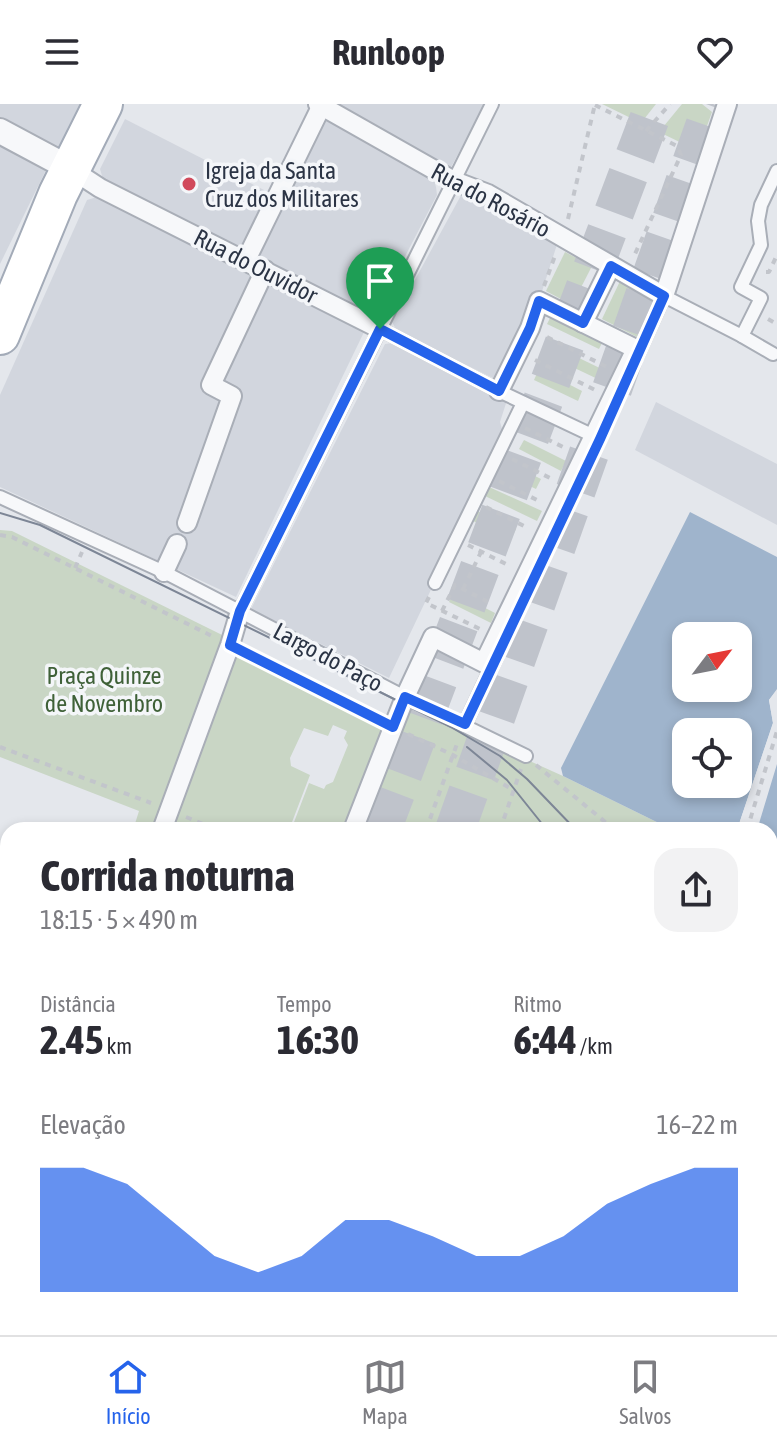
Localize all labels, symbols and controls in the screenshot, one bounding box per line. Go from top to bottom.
icon: menu [40,30,84,74]
icon: heart [693,30,737,74]
text: Runloop [332,31,445,73]
place label: Igreja da Santa Cruz dos Militares [205,157,359,212]
street label: Rua do Rosário [427,157,555,243]
marker: Igreja da Santa Cruz dos Militares [180,175,198,193]
street label: Rua do Ouvidor [190,223,323,309]
pin [346,247,414,329]
icon: arrive [358,259,402,303]
street label: Largo do Paço [269,617,387,697]
north arrow [672,622,752,702]
map controls [672,622,752,798]
park label: Praça Quinze de Novembro [45,662,163,717]
button: locate [672,718,752,798]
button: share [654,848,738,932]
text: Corrida noturna [40,850,295,900]
text: 18:15 · 5 × 490 m [40,905,198,935]
text: Distância [40,991,116,1017]
text: Tempo [277,991,332,1017]
text: Ritmo [513,991,562,1017]
text: 2.45 [40,1017,104,1062]
text: 16:30 [277,1017,359,1062]
text: 6:44 [513,1017,577,1062]
text: km [104,1033,132,1059]
text: /km [577,1033,613,1059]
text: Elevação [40,1110,126,1140]
text: 16–22 m [656,1110,738,1140]
tab: Início [106,1355,151,1429]
tab: Mapa [362,1355,408,1429]
tab: Salvos [619,1355,671,1429]

